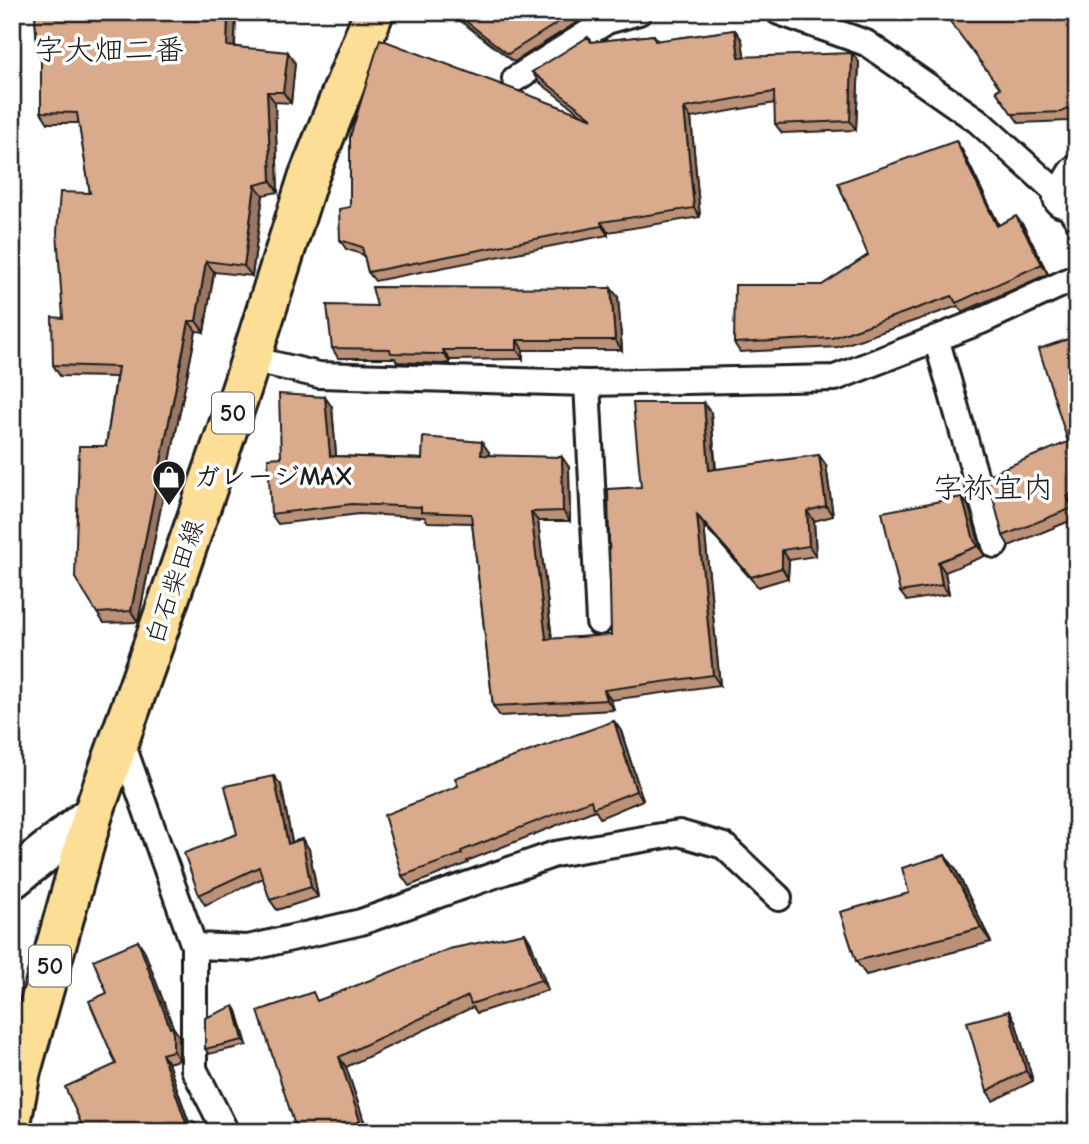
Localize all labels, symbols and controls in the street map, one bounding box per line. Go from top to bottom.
district label: 字大畑二番 [34,33,184,68]
road number: 50 [212,392,254,434]
shop icon: ガレージMAX [150,458,188,507]
place label: ガレージMAX [194,462,353,492]
district label: 字祢宜内 [933,471,1053,506]
street label: 白石柴田線 [140,516,210,648]
road number: 50 [29,946,71,986]

